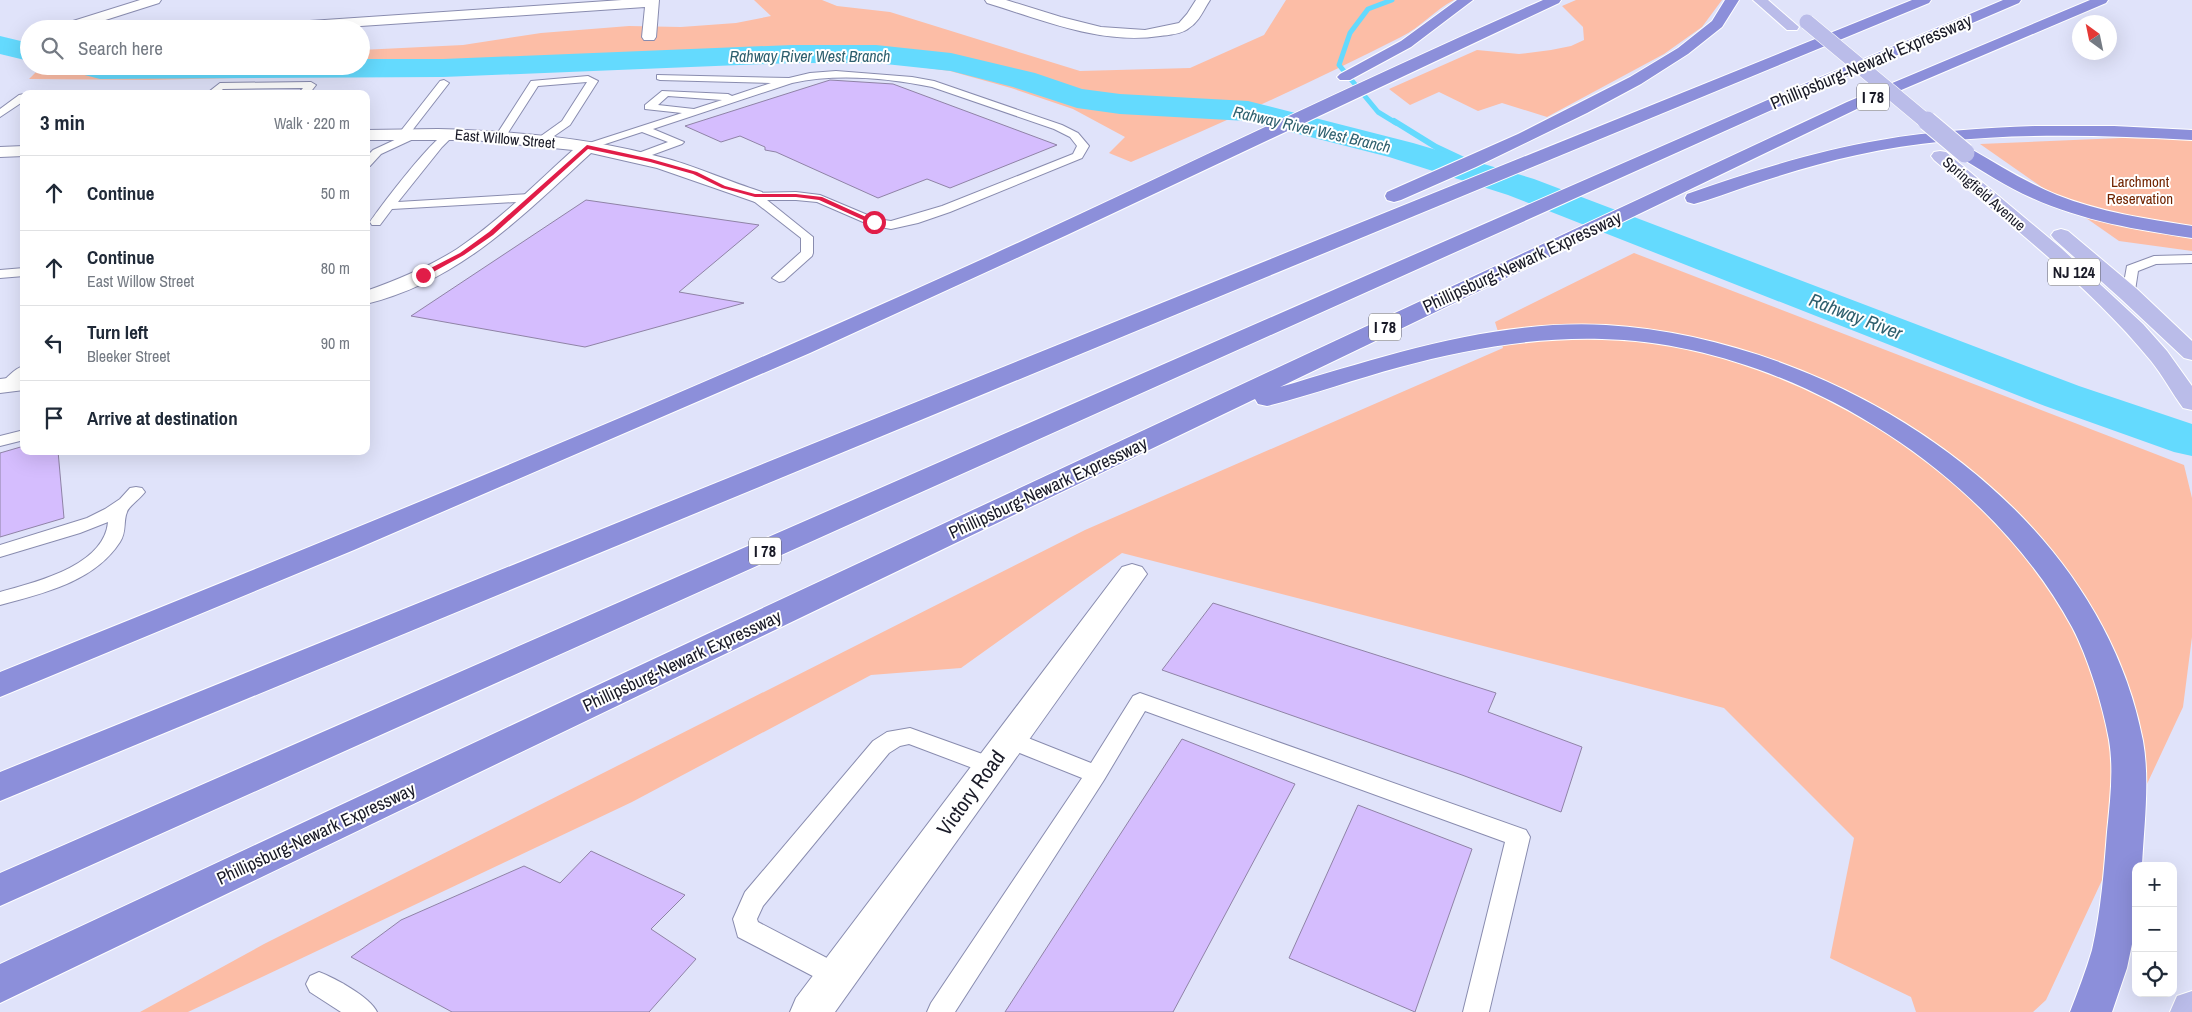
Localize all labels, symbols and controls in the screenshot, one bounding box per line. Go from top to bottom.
street label: Phillipsburg-Newark Expressway [1766,7,1976,115]
north arrow [2072,15,2117,60]
search box [20,20,370,75]
icon: search [38,34,66,62]
text: Search here [78,35,163,61]
water label: Rahway River West Branch [730,45,890,67]
road number: I 78 [1857,84,1889,110]
water label: Rahway River West Branch [1231,100,1393,158]
text: 3 min [40,108,85,137]
text: Walk · 220 m [274,112,350,134]
street label: East Willow Street [454,124,557,153]
street label: Springfield Avenue [1938,152,2030,236]
park label: Larchmont Reservation [2107,171,2173,209]
icon: ahead [40,179,68,207]
text: Continue [87,180,155,206]
text: 50 m [321,182,350,204]
street label: Phillipsburg-Newark Expressway [1418,204,1626,319]
route start [863,211,886,234]
text: Continue [87,244,155,270]
icon: ahead [40,254,68,282]
text: 80 m [321,257,350,279]
road number: NJ 124 [2048,258,2100,286]
route end [412,264,435,287]
text: East Willow Street [87,270,194,292]
water label: Rahway River [1806,286,1907,346]
road number: I 78 [1369,314,1401,341]
text: Turn left [87,319,148,345]
icon: left [40,329,68,357]
text: 90 m [321,332,350,354]
text: Bleeker Street [87,345,170,367]
icon: arrive [40,404,68,432]
text: Arrive at destination [87,405,238,431]
street label: Phillipsburg-Newark Expressway [944,430,1152,545]
road number: I 78 [749,538,781,564]
street label: Phillipsburg-Newark Expressway [578,603,786,718]
street label: Victory Road [930,744,1011,841]
street label: Phillipsburg-Newark Expressway [212,776,420,891]
map controls [2132,862,2177,997]
button: + [2132,862,2177,907]
button: − [2132,907,2177,952]
button: locate [2132,952,2177,997]

